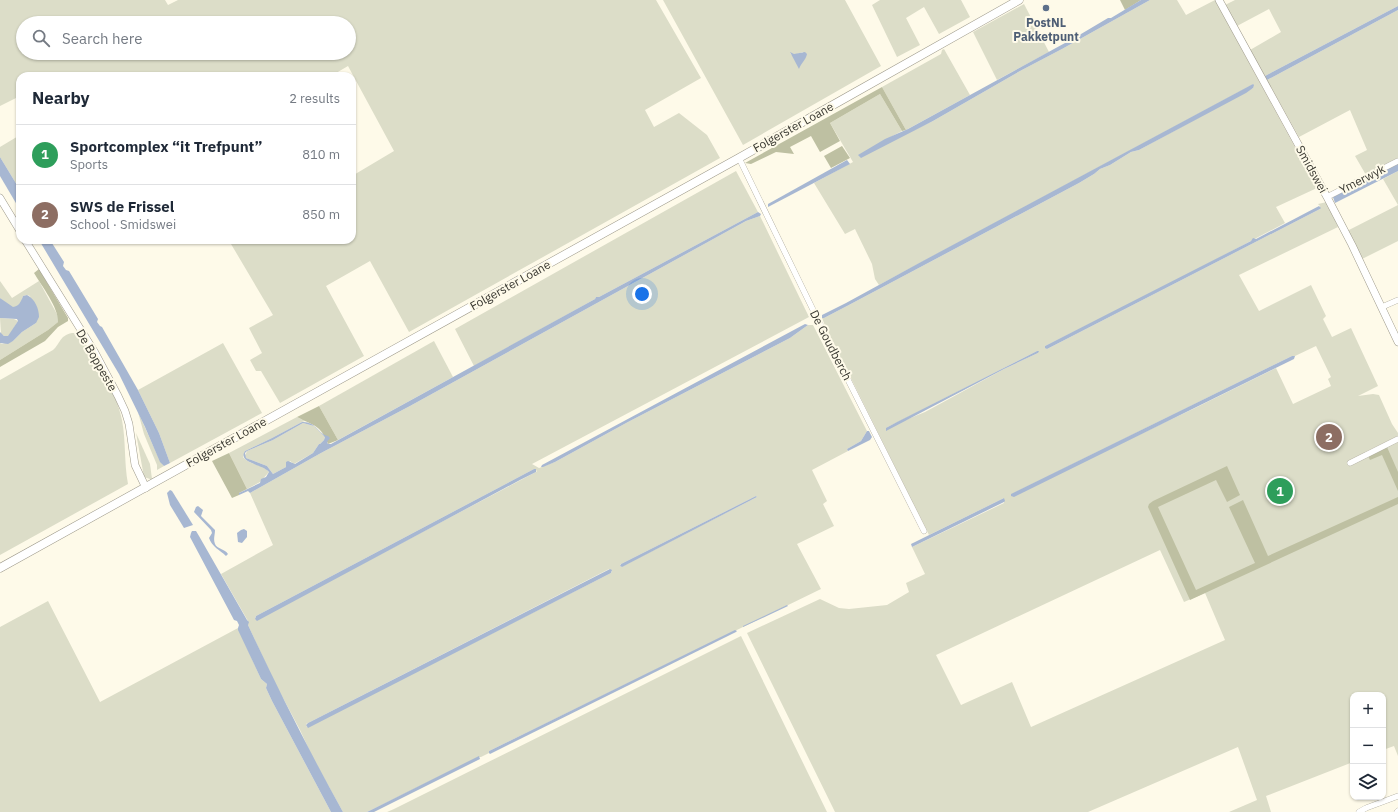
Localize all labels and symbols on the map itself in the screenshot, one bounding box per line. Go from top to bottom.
marker: PostNL Pakketpunt [1041,3,1051,13]
place label: PostNL Pakketpunt [1013,15,1079,44]
street label: Folgerster Loane [750,98,836,155]
street label: Smidswei [1293,143,1331,195]
street label: Ymerwyk [1336,161,1388,197]
street label: Folgerster Loane [467,256,553,313]
your location [632,284,652,304]
street label: De Goudberch [807,307,855,383]
street label: De Boppeste [73,326,121,394]
street label: Folgerster Loane [183,413,269,470]
pin: 2 [1316,422,1342,452]
pin: 1 [1267,476,1293,506]

